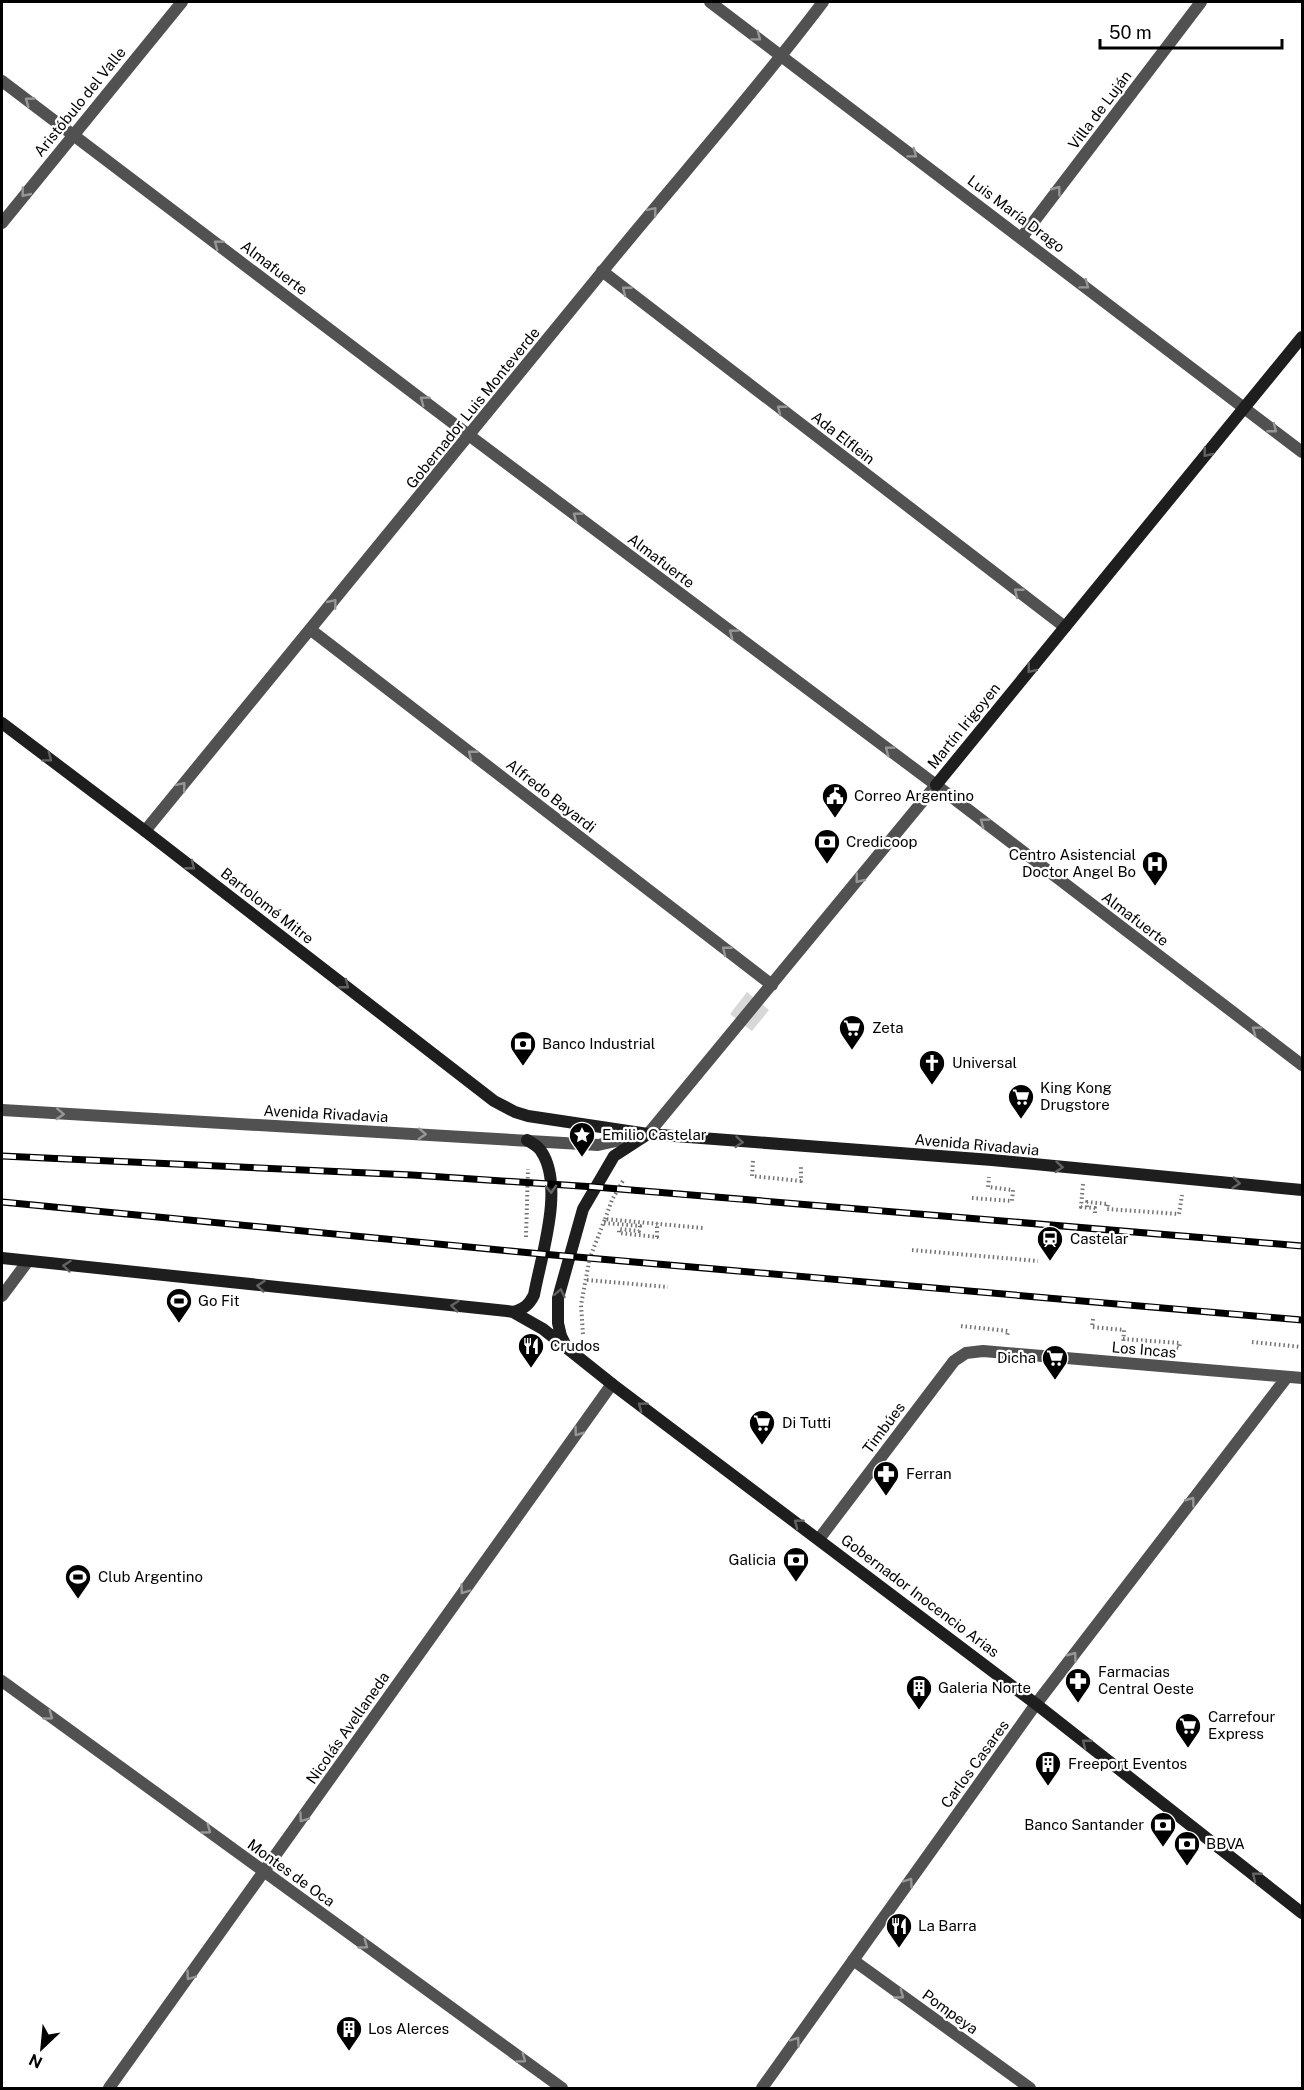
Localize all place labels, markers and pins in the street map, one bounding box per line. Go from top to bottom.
public building icon: Correo Argentino [820,781,850,819]
place label: Correo Argentino [854,787,974,804]
bank icon: Credicoop [812,827,842,865]
place label: Credicoop [846,833,917,850]
place label: Centro Asistencial Doctor Angel Bo [1009,846,1136,880]
hospital icon: Centro Asistencial Doctor Angel Bo [1140,849,1170,887]
supermarket icon: Zeta [837,1013,867,1051]
place label: Zeta [872,1019,904,1036]
bank icon: Banco Industrial [508,1029,538,1067]
place label: Banco Industrial [542,1035,655,1052]
church icon: Universal [917,1048,947,1086]
place label: Universal [952,1054,1017,1071]
place label: King Kong Drugstore [1040,1079,1112,1113]
supermarket icon: King Kong Drugstore [1006,1082,1036,1120]
place icon: Emilio Castelar [567,1120,597,1158]
place label: Emilio Castelar [602,1126,707,1143]
station icon: Castelar [1035,1224,1065,1262]
place label: Castelar [1070,1230,1129,1247]
sports icon: Go Fit [164,1286,194,1324]
place label: Go Fit [198,1292,240,1309]
restaurant icon: Crudos [516,1331,546,1369]
place label: Crudos [550,1337,600,1354]
supermarket icon: Dicha [1040,1343,1070,1381]
place label: Dicha [997,1349,1036,1366]
supermarket icon: Di Tutti [747,1408,777,1446]
place label: Di Tutti [782,1414,831,1431]
pharmacy icon: Ferran [871,1459,901,1497]
place label: Ferran [906,1465,952,1482]
bank icon: Galicia [781,1545,811,1583]
place label: Galicia [728,1551,776,1568]
sports icon: Club Argentino [63,1562,93,1600]
place label: Club Argentino [98,1568,203,1585]
place label: Farmacias Central Oeste [1098,1663,1194,1697]
pharmacy icon: Farmacias Central Oeste [1063,1666,1093,1704]
building icon: Galeria Norte [904,1673,934,1711]
place label: Galeria Norte [938,1679,1031,1696]
place label: Carrefour Express [1208,1708,1275,1742]
supermarket icon: Carrefour Express [1173,1711,1203,1749]
building icon: Freeport Eventos [1033,1749,1063,1787]
place label: Freeport Eventos [1068,1755,1187,1772]
bank icon: Banco Santander [1148,1810,1178,1848]
place label: Banco Santander [1024,1816,1144,1833]
bank icon: BBVA [1172,1829,1202,1867]
place label: BBVA [1206,1835,1245,1852]
restaurant icon: La Barra [884,1911,914,1949]
place label: La Barra [918,1917,976,1934]
building icon: Los Alerces [334,2014,364,2052]
place label: Los Alerces [368,2020,449,2037]

